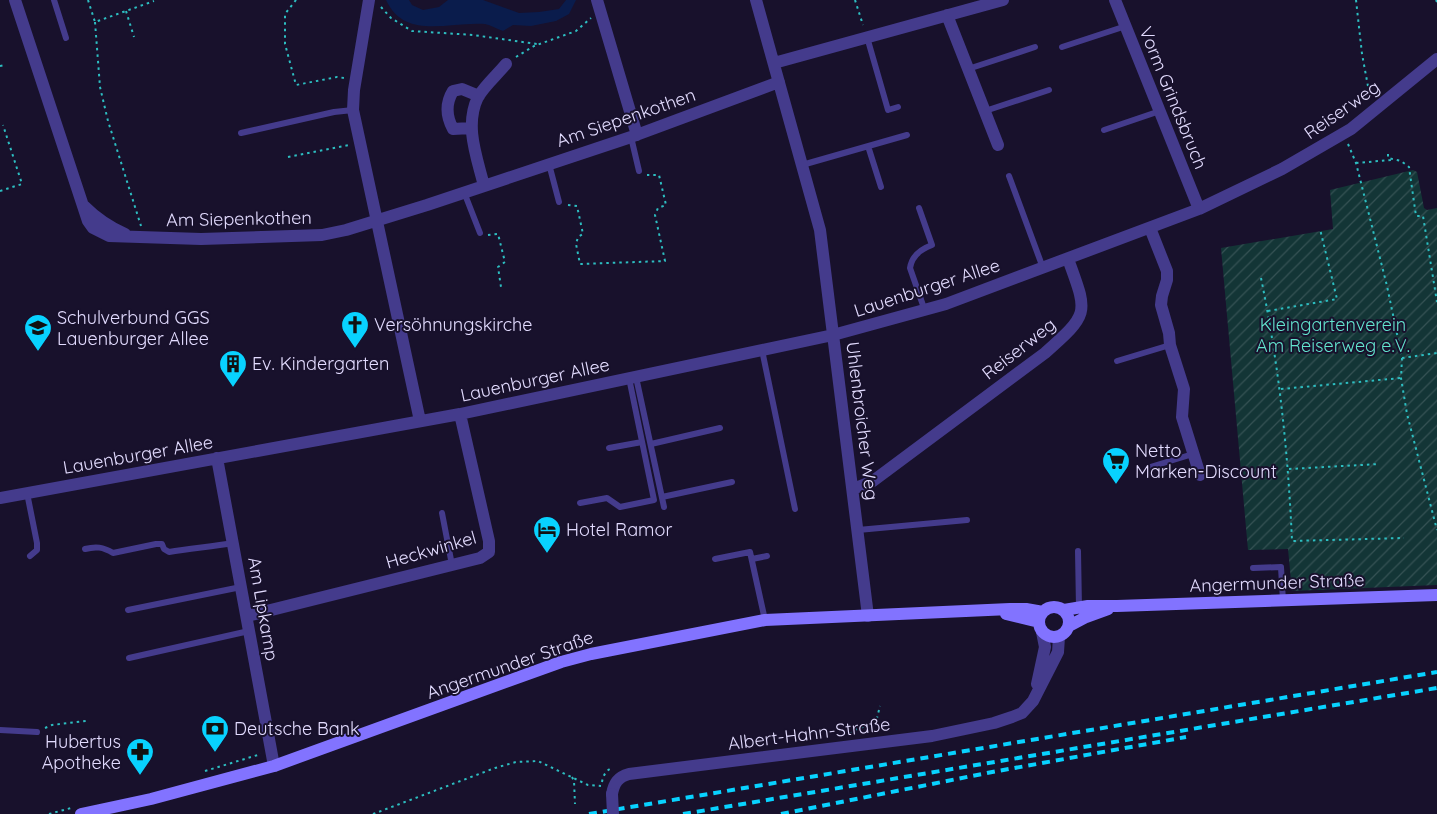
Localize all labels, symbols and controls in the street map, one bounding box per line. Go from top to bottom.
street label: Vorm Grindsbruch [1134,23,1212,172]
street label: Reiserweg [1299,75,1384,144]
street label: Am Siepenkothen [553,83,698,152]
street label: Am Siepenkothen [166,206,312,231]
street label: Lauenburger Allee [851,253,1003,322]
place label: Schulverbund GGS Lauenburger Allee [57,306,210,350]
church icon: Versöhnungskirche [340,310,370,349]
school or university icon: Schulverbund GGS Lauenburger Allee [23,313,53,352]
place label: Versöhnungskirche [374,313,532,336]
street label: Reiserweg [977,313,1060,385]
park label: Kleingartenverein Am Reiserweg e.V. [1256,313,1410,357]
street label: Uhlenbroicher Weg [841,340,884,502]
building icon: Ev. Kindergarten [218,349,248,388]
place label: Ev. Kindergarten [252,352,389,375]
street label: Lauenburger Allee [458,352,612,407]
street label: Lauenburger Allee [61,430,215,479]
place label: Netto Marken-Discount [1135,439,1277,483]
supermarket icon: Netto Marken-Discount [1101,446,1131,485]
hotel icon: Hotel Ramor [532,515,562,554]
place label: Hotel Ramor [566,518,672,541]
street label: Heckwinkel [383,526,479,573]
street label: Am Lipkamp [243,555,284,663]
street label: Angermunder Straße [1189,568,1365,597]
street label: Angermunder Straße [423,625,596,704]
street label: Albert-Hahn-Straße [726,712,891,755]
bank icon: Deutsche Bank [200,714,230,753]
place label: Deutsche Bank [234,717,360,740]
place label: Hubertus Apotheke [42,730,121,774]
pharmacy icon: Hubertus Apotheke [125,737,155,776]

